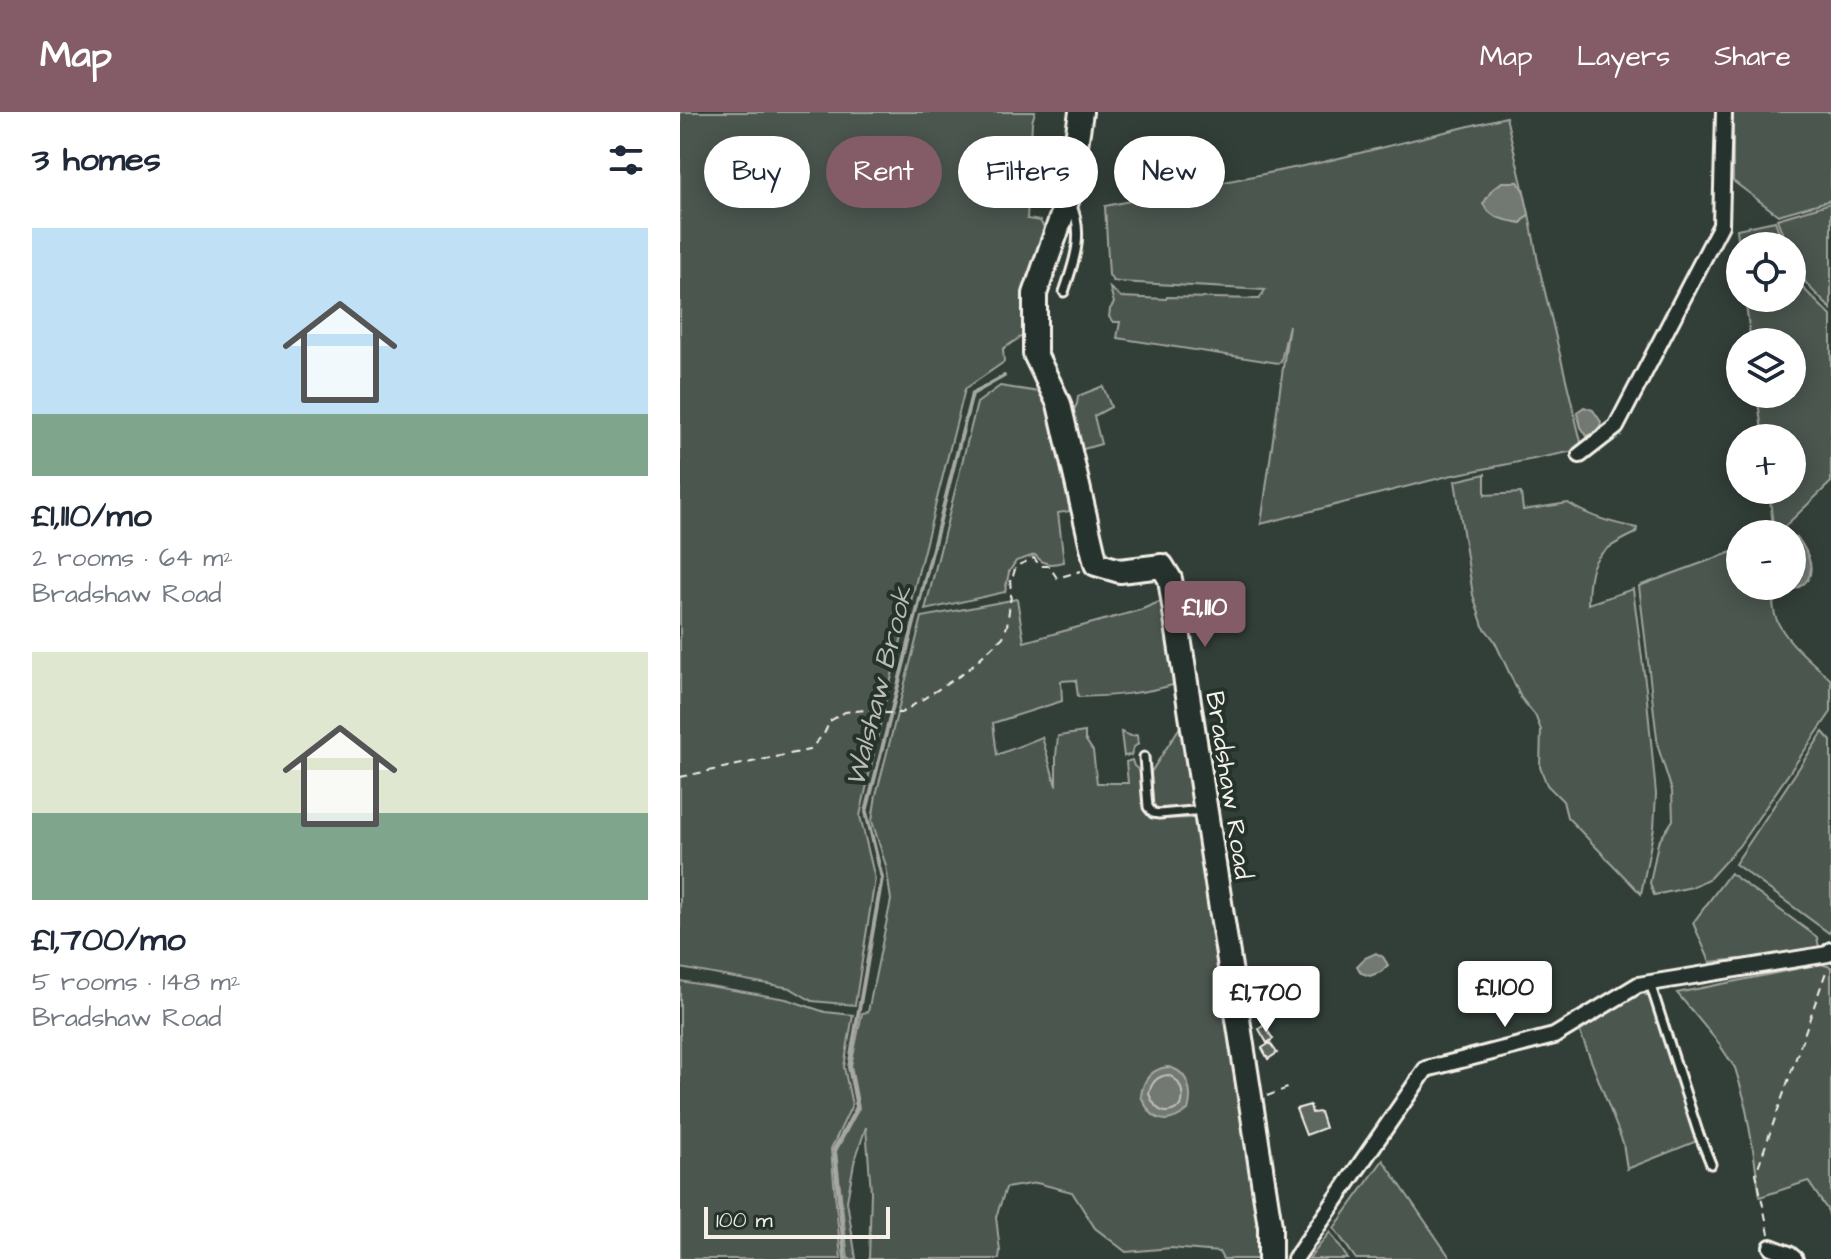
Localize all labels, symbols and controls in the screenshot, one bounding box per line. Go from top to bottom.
text: Map [40,30,112,82]
text: Map [1480,37,1533,76]
text: Layers [1577,37,1670,76]
text: Share [1714,37,1791,76]
text: 3 homes [32,136,161,184]
chip: Buy [704,136,810,208]
chip: Rent [826,136,942,208]
chip: Filters [958,136,1098,208]
chip: New [1114,136,1225,208]
icon: filters [604,138,648,182]
map controls [1726,232,1806,600]
button: locate [1726,232,1806,312]
icon: home [268,280,412,424]
button: layers [1726,328,1806,408]
button: + [1726,424,1806,504]
text: £1,110/mo [32,492,152,540]
button: − [1726,520,1806,600]
text: 2 rooms · 64 m² [32,540,233,576]
text: Bradshaw Road [32,576,222,612]
water label: Walshaw Brook [836,581,923,791]
pin: £1,110 [1140,581,1270,649]
text: £1,110 [1182,589,1228,625]
street label: Bradshaw Road [1196,689,1262,882]
icon: home [268,704,412,848]
text: £1,700/mo [32,916,186,964]
pin: £1,100 [1440,961,1570,1029]
text: 5 rooms · 148 m² [32,964,240,1000]
pin: £1,700 [1201,966,1331,1034]
text: £1,100 [1476,969,1534,1005]
text: £1,700 [1231,974,1301,1010]
text: Bradshaw Road [32,1000,222,1036]
scale bar [704,1203,890,1239]
text: 100 m [716,1205,773,1236]

